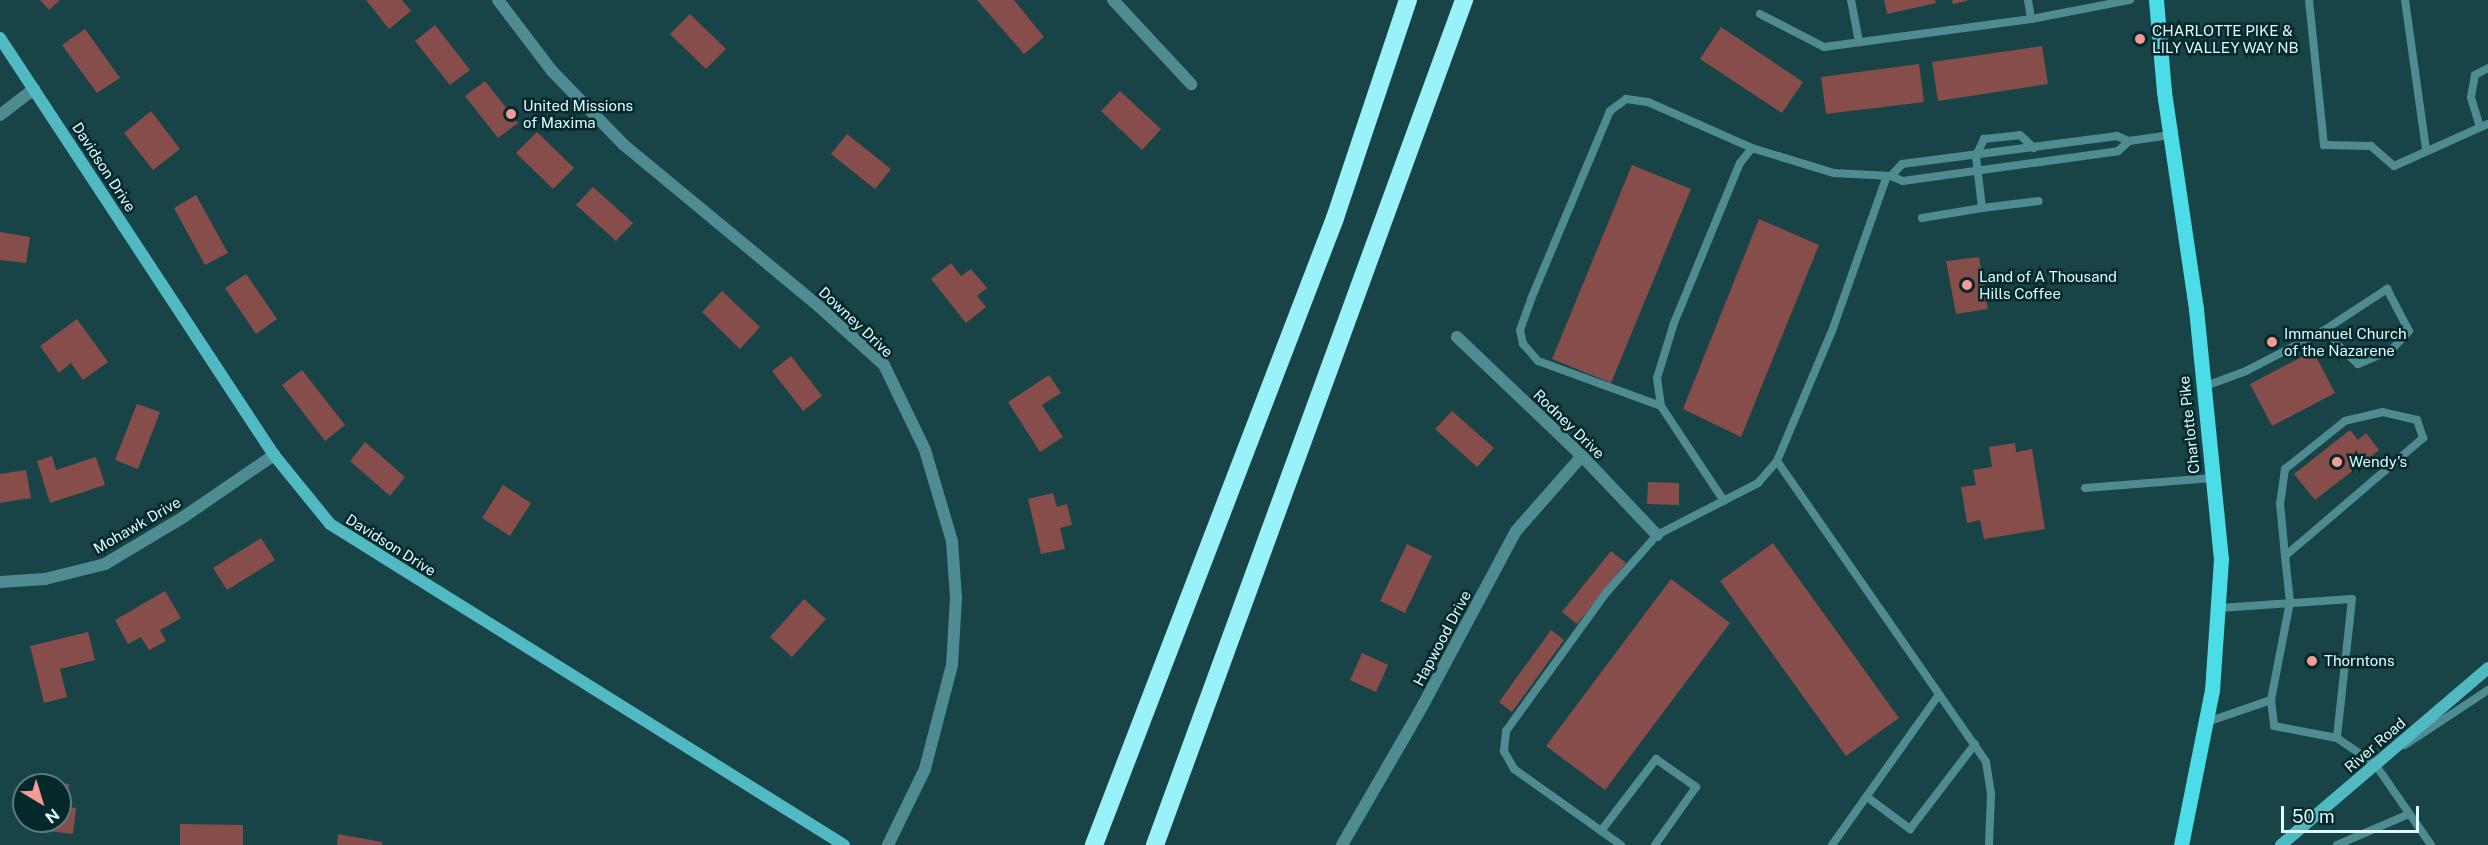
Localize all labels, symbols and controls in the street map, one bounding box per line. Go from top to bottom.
place label: CHARLOTTE PIKE & LILY VALLEY WAY NB [2152,21,2300,56]
marker: CHARLOTTE PIKE & LILY VALLEY WAY NB [2133,32,2147,46]
place label: United Missions of Maxima [523,96,633,131]
marker: United Missions of Maxima [504,107,518,121]
street label: Davidson Drive [68,119,140,215]
place label: Land of A Thousand Hills Coffee [1979,267,2117,302]
marker: Land of A Thousand Hills Coffee [1960,278,1974,292]
street label: Downey Drive [815,283,897,361]
place label: Immanuel Church of the Nazarene [2284,324,2407,359]
marker: Immanuel Church of the Nazarene [2265,335,2279,349]
street label: Charlotte Pike [2175,375,2203,475]
street label: Rodney Drive [1530,386,1608,462]
place label: Wendy's [2349,453,2407,471]
marker: Wendy's [2330,455,2344,469]
street label: Mohawk Drive [90,493,184,557]
street label: Davidson Drive [343,510,439,580]
street label: Hapwood Drive [1409,587,1475,689]
place label: Thorntons [2324,652,2395,670]
marker: Thorntons [2305,654,2319,668]
street label: River Road [2341,714,2409,776]
north arrow [12,773,72,833]
scale bar [2284,794,2422,832]
text: N [41,805,63,827]
text: 50 m [2292,806,2335,827]

